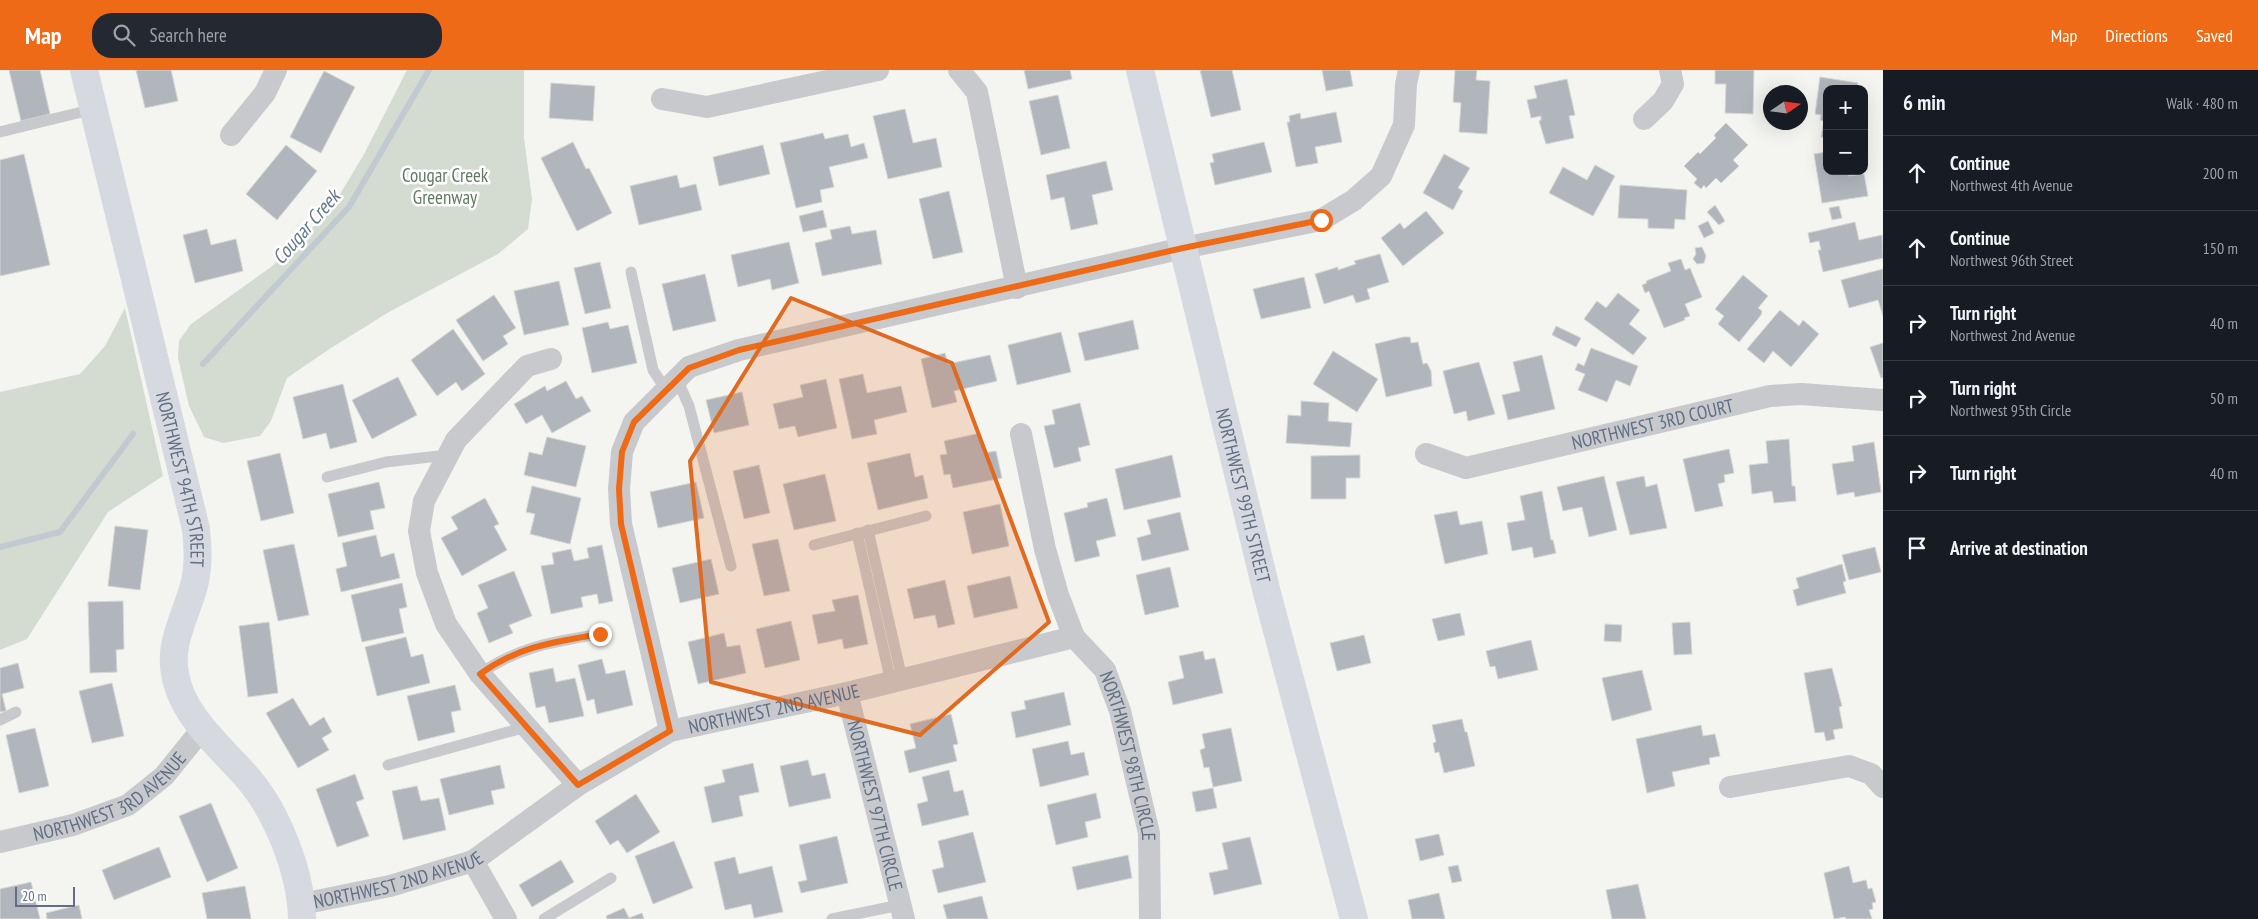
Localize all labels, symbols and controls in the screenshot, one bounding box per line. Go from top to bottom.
search box [92,13,442,58]
text: Map [25,20,62,51]
icon: search [110,21,138,49]
text: Search here [150,23,227,47]
text: Map [2051,24,2077,47]
text: Directions [2105,24,2168,47]
text: Saved [2196,24,2233,47]
north arrow [1763,85,1808,130]
map controls [1823,85,1868,175]
button: + [1823,85,1868,130]
text: 6 min [1903,89,1945,116]
text: Walk · 480 m [2166,93,2238,113]
button: − [1823,130,1868,175]
text: Continue [1950,151,2010,175]
icon: ahead [1903,159,1931,187]
park label: Cougar Creek Greenway [402,163,489,209]
text: 200 m [2203,163,2238,183]
text: Northwest 4th Avenue [1950,175,2073,195]
water label: Cougar Creek [266,183,347,270]
route start [1310,209,1333,232]
text: Continue [1950,226,2010,250]
icon: ahead [1903,234,1931,262]
text: 150 m [2203,238,2238,258]
text: Northwest 96th Street [1950,250,2073,270]
text: Turn right [1950,301,2016,325]
icon: right [1903,309,1931,337]
text: 40 m [2210,313,2238,333]
text: Northwest 2nd Avenue [1950,325,2075,345]
text: Turn right [1950,376,2016,400]
icon: right [1903,384,1931,412]
text: 50 m [2210,388,2238,408]
street label: NORTHWEST 94TH STREET [151,389,210,568]
street label: NORTHWEST 3RD COURT [1569,393,1736,455]
text: Northwest 95th Circle [1950,400,2071,420]
street label: NORTHWEST 99TH STREET [1211,406,1276,586]
icon: right [1903,459,1931,487]
text: Turn right [1950,461,2016,485]
text: 40 m [2210,463,2238,483]
icon: arrive [1903,534,1931,562]
text: Arrive at destination [1950,536,2088,560]
route end [589,623,612,646]
street label: NORTHWEST 98TH CIRCLE [1094,668,1161,841]
street label: NORTHWEST 2ND AVENUE [686,678,862,739]
street label: NORTHWEST 97TH CIRCLE [842,718,908,893]
street label: NORTHWEST 3RD AVENUE [31,747,191,846]
street label: NORTHWEST 2ND AVENUE [311,846,488,913]
scale bar [15,884,75,907]
text: 20 m [22,887,47,905]

